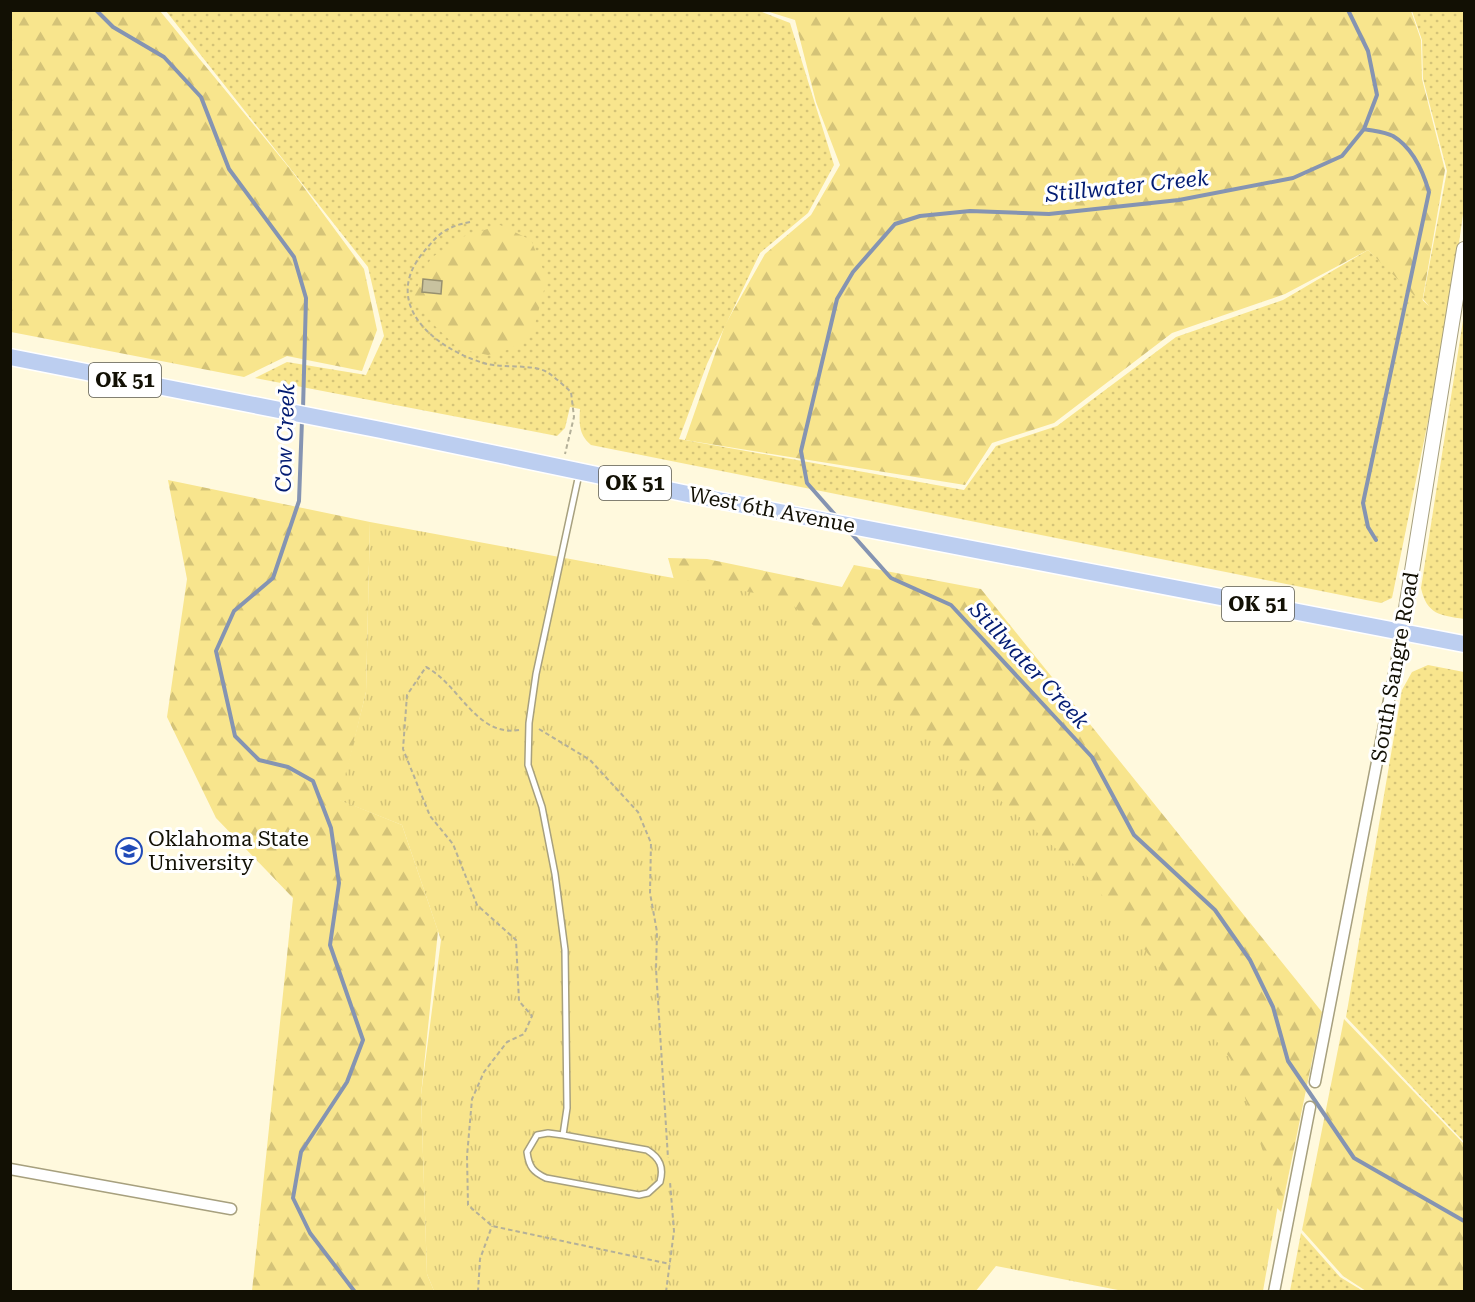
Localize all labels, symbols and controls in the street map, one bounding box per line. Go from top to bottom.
water label: Stillwater Creek [1043,165,1210,207]
road number: OK 51 [89,363,161,397]
water label: Cow Creek [271,383,299,493]
road number: OK 51 [599,466,671,500]
street label: West 6th Avenue [687,482,857,538]
street label: South Sangre Road [1366,569,1424,764]
road number: OK 51 [1222,587,1294,621]
water label: Stillwater Creek [963,596,1094,733]
place label: Oklahoma State University [148,827,309,875]
school or university icon: Oklahoma State University [114,836,144,866]

